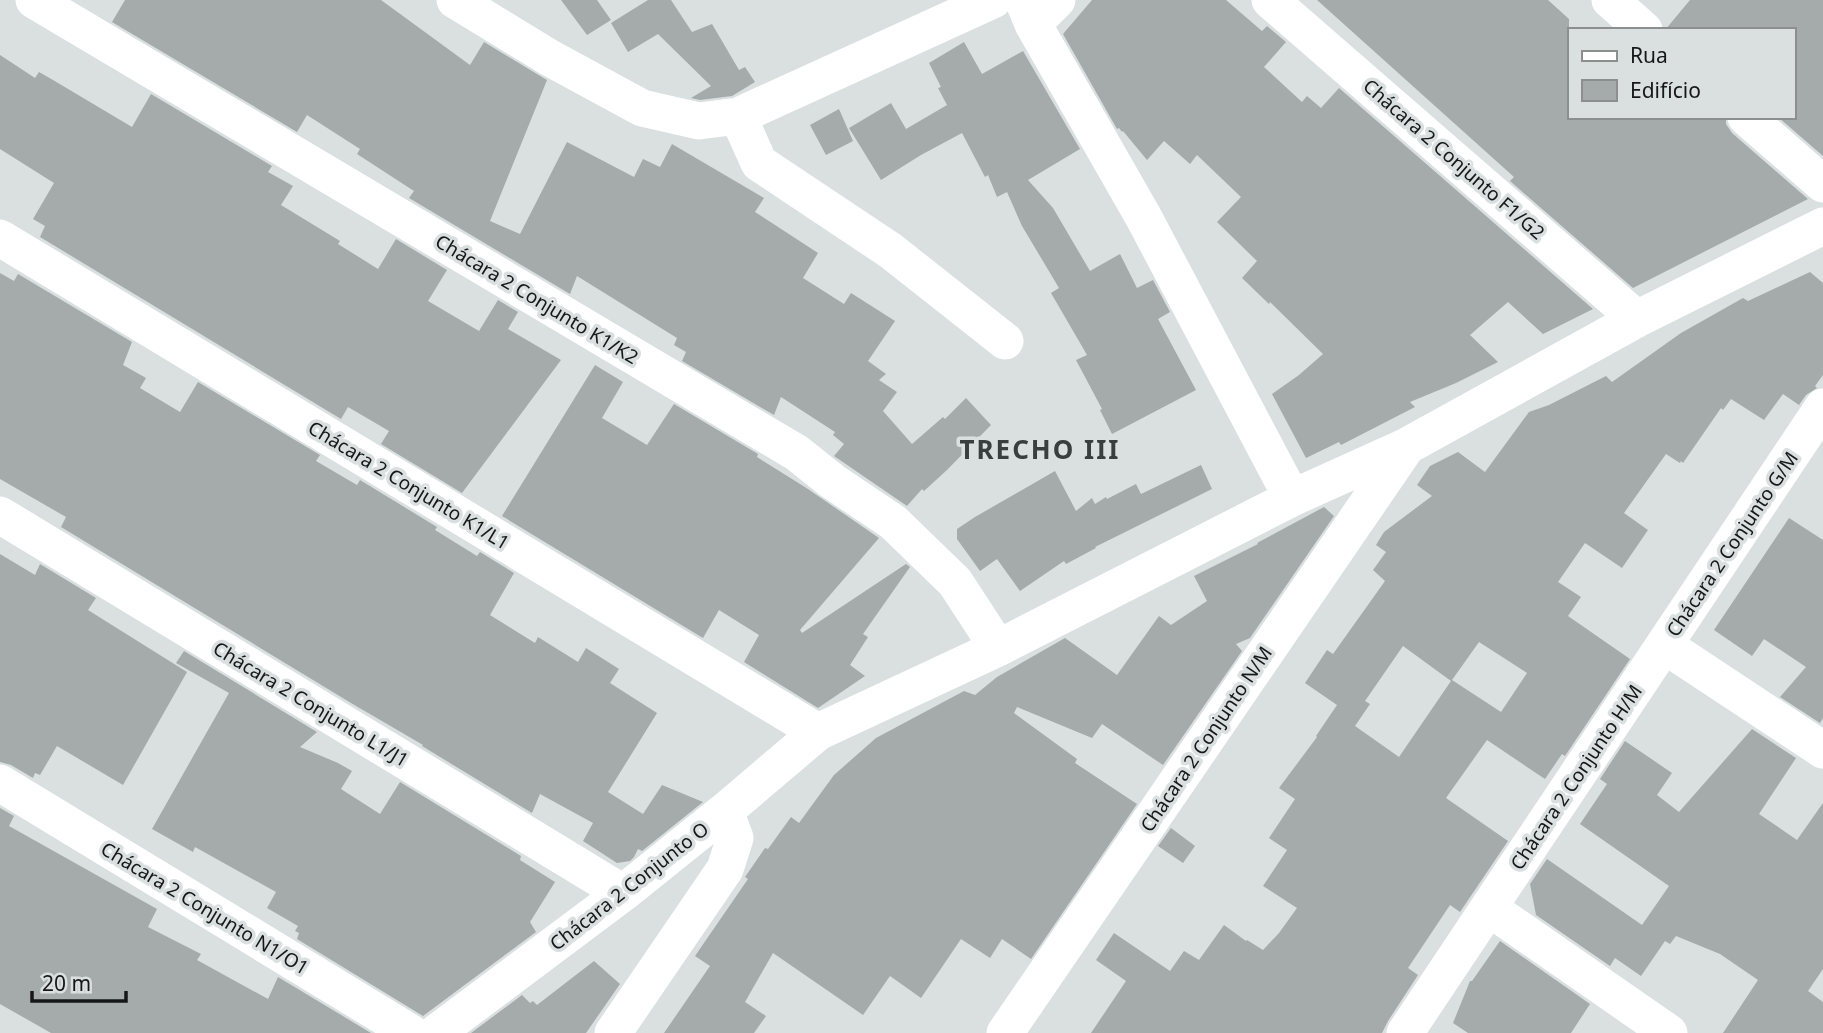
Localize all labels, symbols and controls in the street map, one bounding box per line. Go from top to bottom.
legend [1568,28,1795,119]
text: Rua [1630,41,1668,69]
street label: Chácara 2 Conjunto F1/G2 [1358,73,1550,245]
text: Edifício [1630,76,1701,104]
street label: Chácara 2 Conjunto K1/K2 [431,228,643,370]
street label: Chácara 2 Conjunto K1/L1 [304,414,514,556]
district label: TRECHO III [960,431,1120,467]
street label: Chácara 2 Conjunto G/M [1660,446,1804,642]
street label: Chácara 2 Conjunto L1/J1 [208,635,414,773]
street label: Chácara 2 Conjunto N/M [1134,641,1278,837]
street label: Chácara 2 Conjunto H/M [1504,679,1648,875]
street label: Chácara 2 Conjunto O [544,816,714,956]
street label: Chácara 2 Conjunto N1/O1 [96,836,314,980]
scale bar [32,960,126,1004]
text: 20 m [42,969,91,997]

